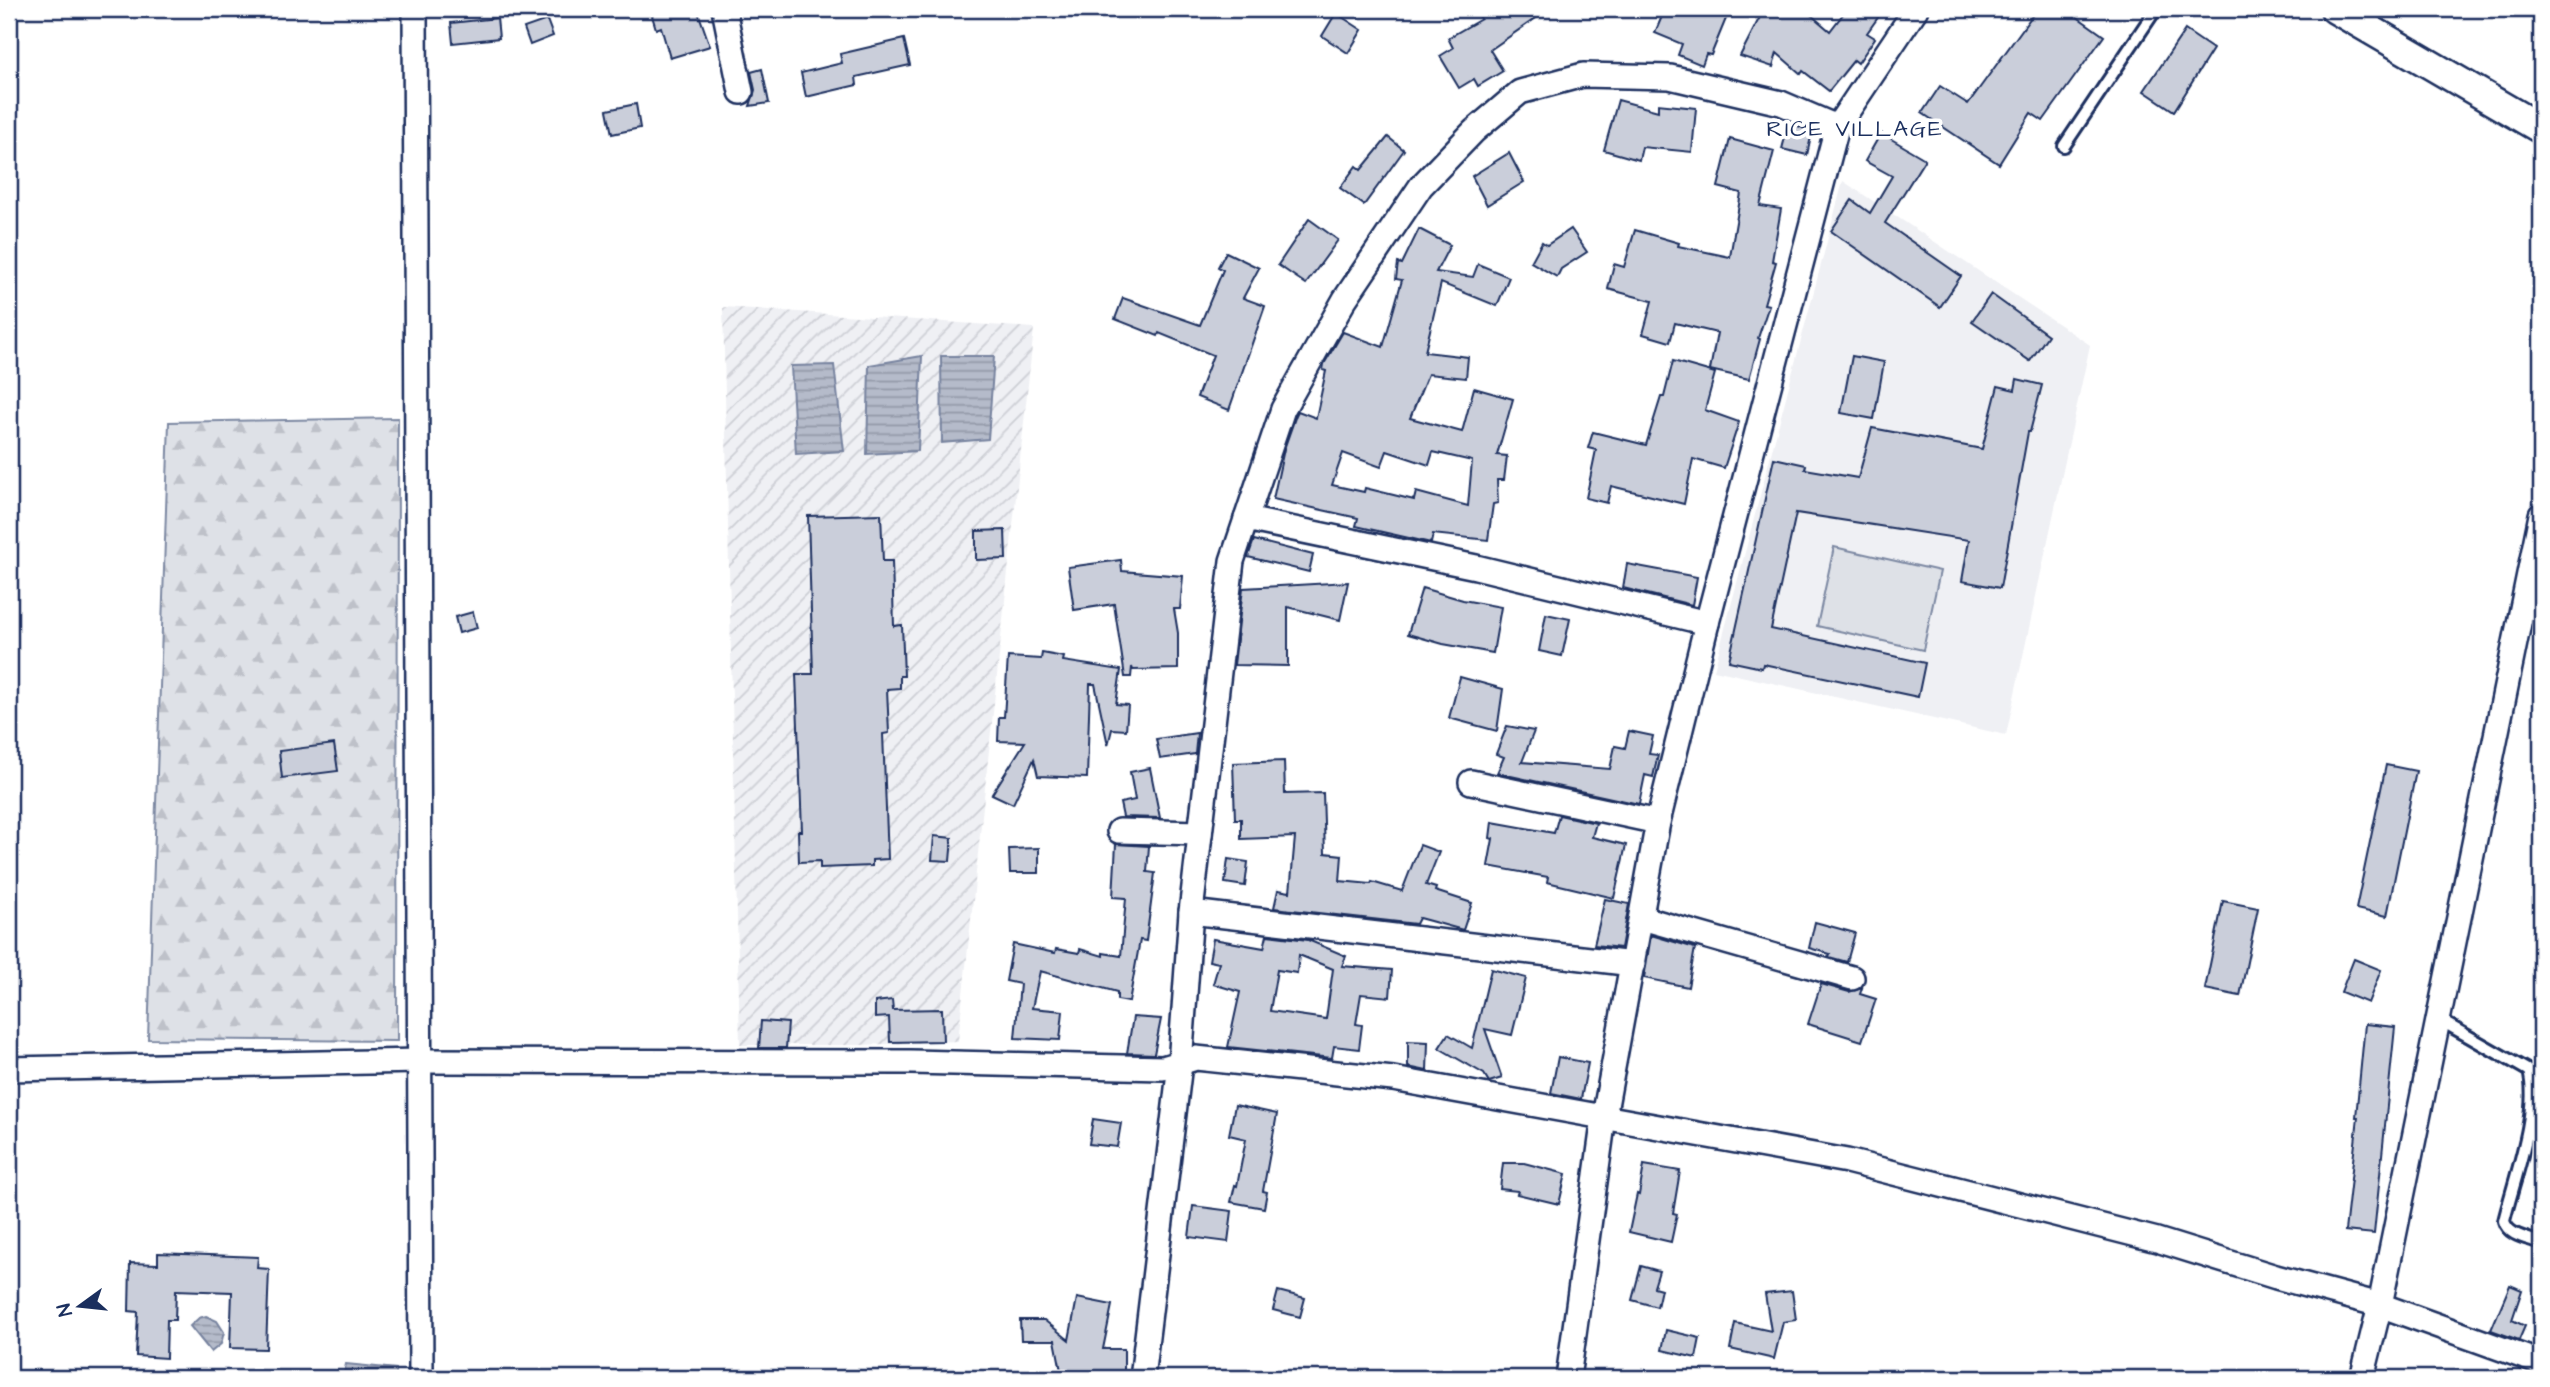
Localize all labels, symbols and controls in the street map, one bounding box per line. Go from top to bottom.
district label: RICE VILLAGE [1766,113,1944,145]
north arrow [46,1272,116,1342]
text: N [50,1301,80,1319]

